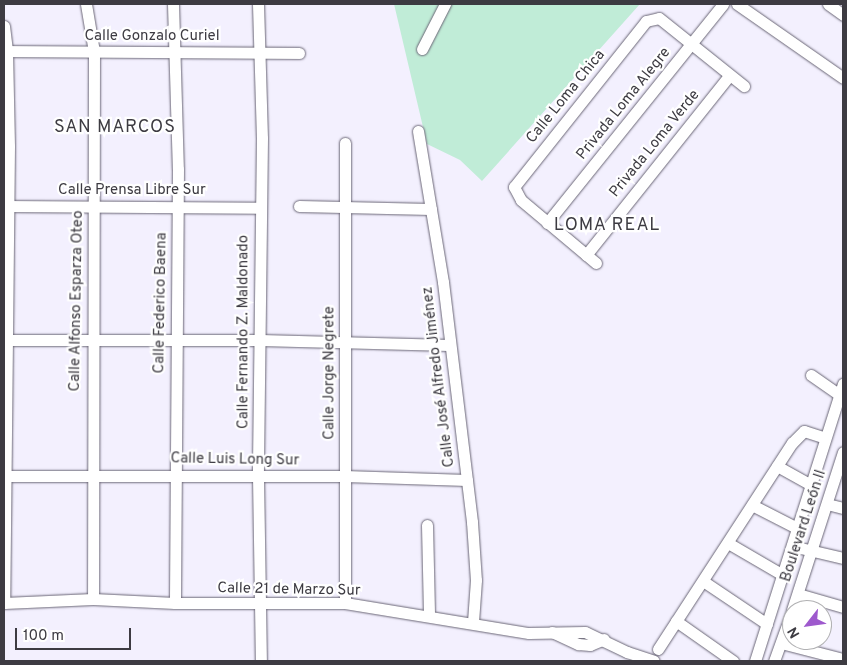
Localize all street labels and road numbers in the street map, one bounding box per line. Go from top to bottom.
street label: Calle Gonzalo Curiel [84,28,220,46]
street label: Privada Loma Alegre [573,44,675,164]
street label: Calle Loma Chica [523,47,609,147]
street label: Privada Loma Verde [606,86,704,202]
street label: Calle Prensa Libre Sur [58,182,206,200]
street label: Calle Alfonso Esparza Oteo [66,210,88,392]
street label: Calle Federico Baena [151,232,171,374]
street label: Calle Fernando Z. Maldonado [235,235,253,429]
street label: Calle José Alfredo Jiménez [419,285,459,469]
street label: Calle Jorge Negrete [321,306,339,440]
street label: Calle Luis Long Sur [170,450,300,470]
street label: Boulevard León II [777,468,831,584]
street label: Calle 21 de Marzo Sur [217,580,361,600]

